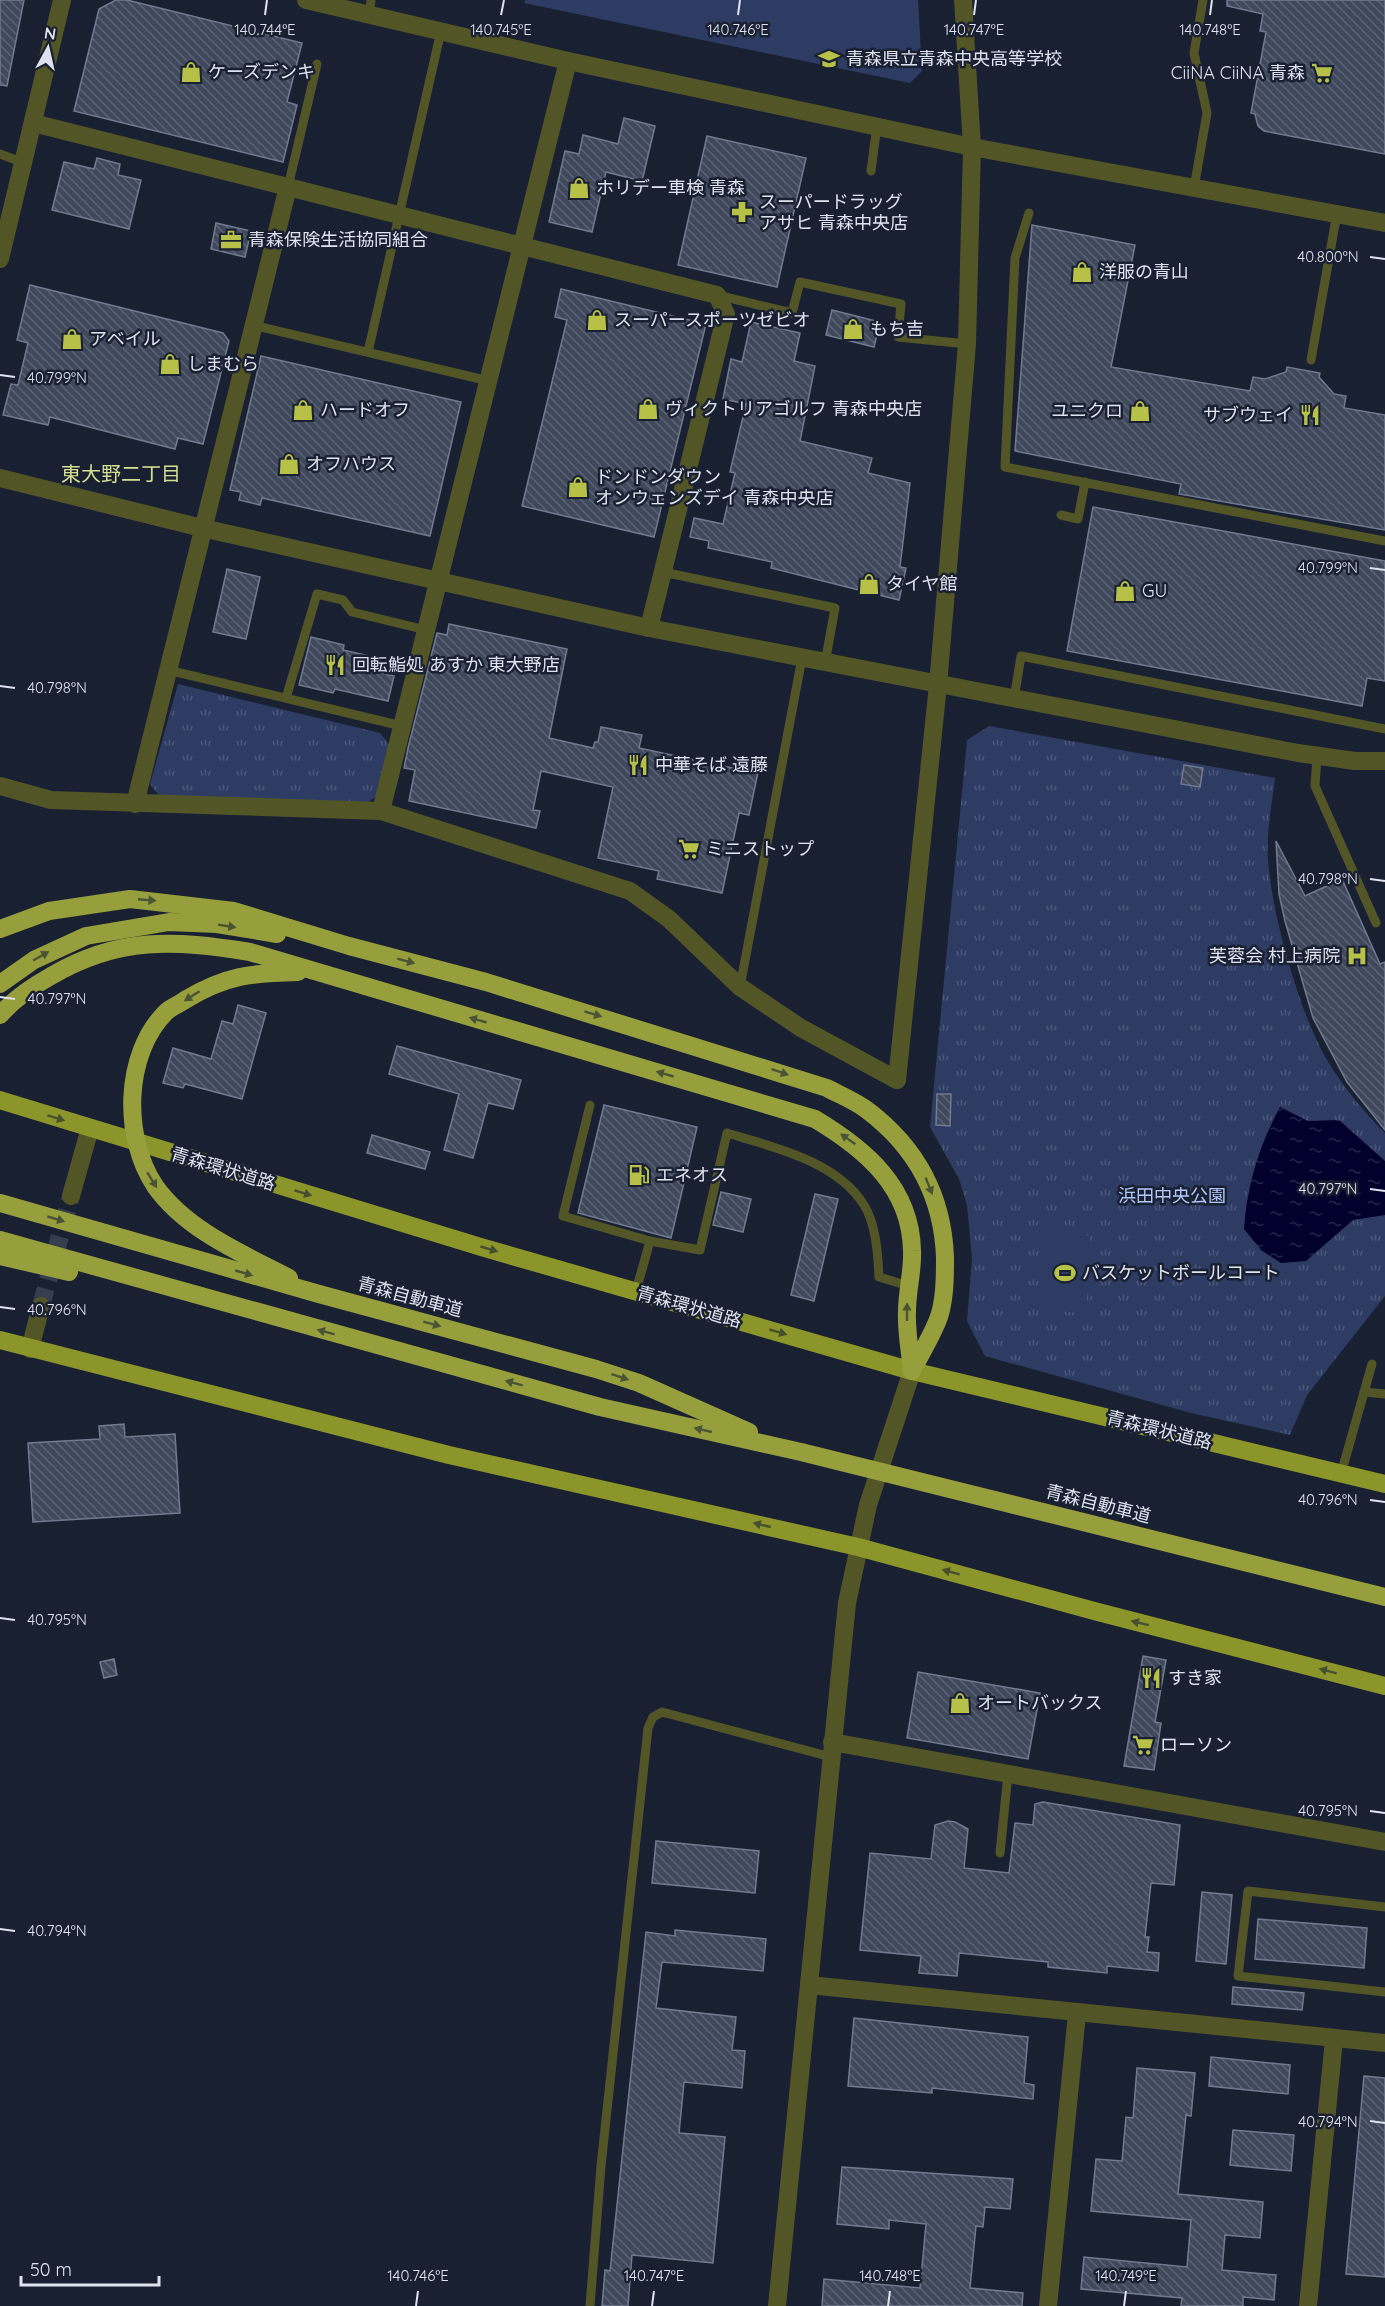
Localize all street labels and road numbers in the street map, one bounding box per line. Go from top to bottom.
street label: 青森環状道路 [168,1142,278,1195]
street label: 青森自動車道 [355,1271,465,1322]
street label: 青森環状道路 [634,1281,744,1332]
street label: 青森環状道路 [1104,1405,1214,1454]
street label: 青森自動車道 [1043,1479,1153,1528]

